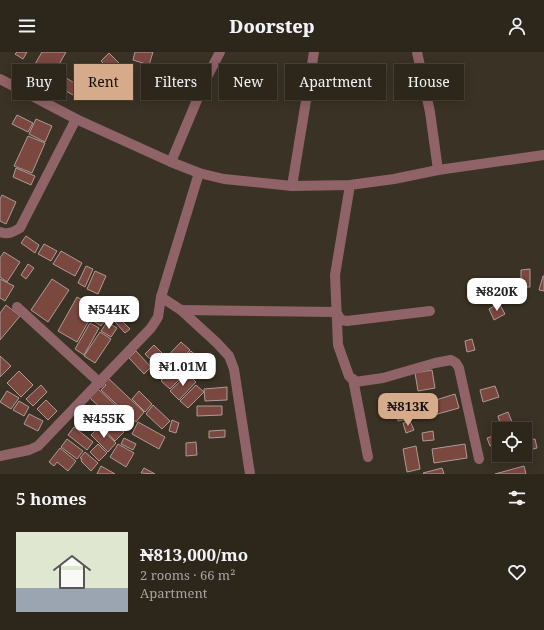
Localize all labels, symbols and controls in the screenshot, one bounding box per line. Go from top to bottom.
text: Doorstep [229,14,315,38]
icon: menu [16,15,38,37]
icon: person [506,15,528,37]
chip: Buy [12,64,66,100]
chip: Rent [74,64,133,100]
chip: Filters [141,64,211,100]
chip: New [219,64,277,100]
chip: Apartment [285,64,386,100]
chip: House [394,64,464,100]
pin: ₦820K [469,278,525,312]
text: ₦820K [476,282,518,300]
pin: ₦544K [81,296,137,330]
text: ₦544K [88,300,130,318]
pin: ₦1.01M [150,353,216,387]
text: ₦1.01M [159,357,207,375]
pin: ₦813K [380,393,436,427]
text: ₦813K [387,397,429,415]
pin: ₦455K [76,405,132,439]
text: ₦455K [83,409,125,427]
map controls [492,422,532,462]
button: locate [492,422,532,462]
text: 5 homes [16,487,86,510]
icon: filters [506,487,528,509]
text: ₦813,000/mo [140,543,248,566]
icon: home [48,548,96,596]
icon: heart [506,561,528,583]
text: 2 rooms · 66 m² [140,566,235,584]
text: Apartment [140,584,207,602]

